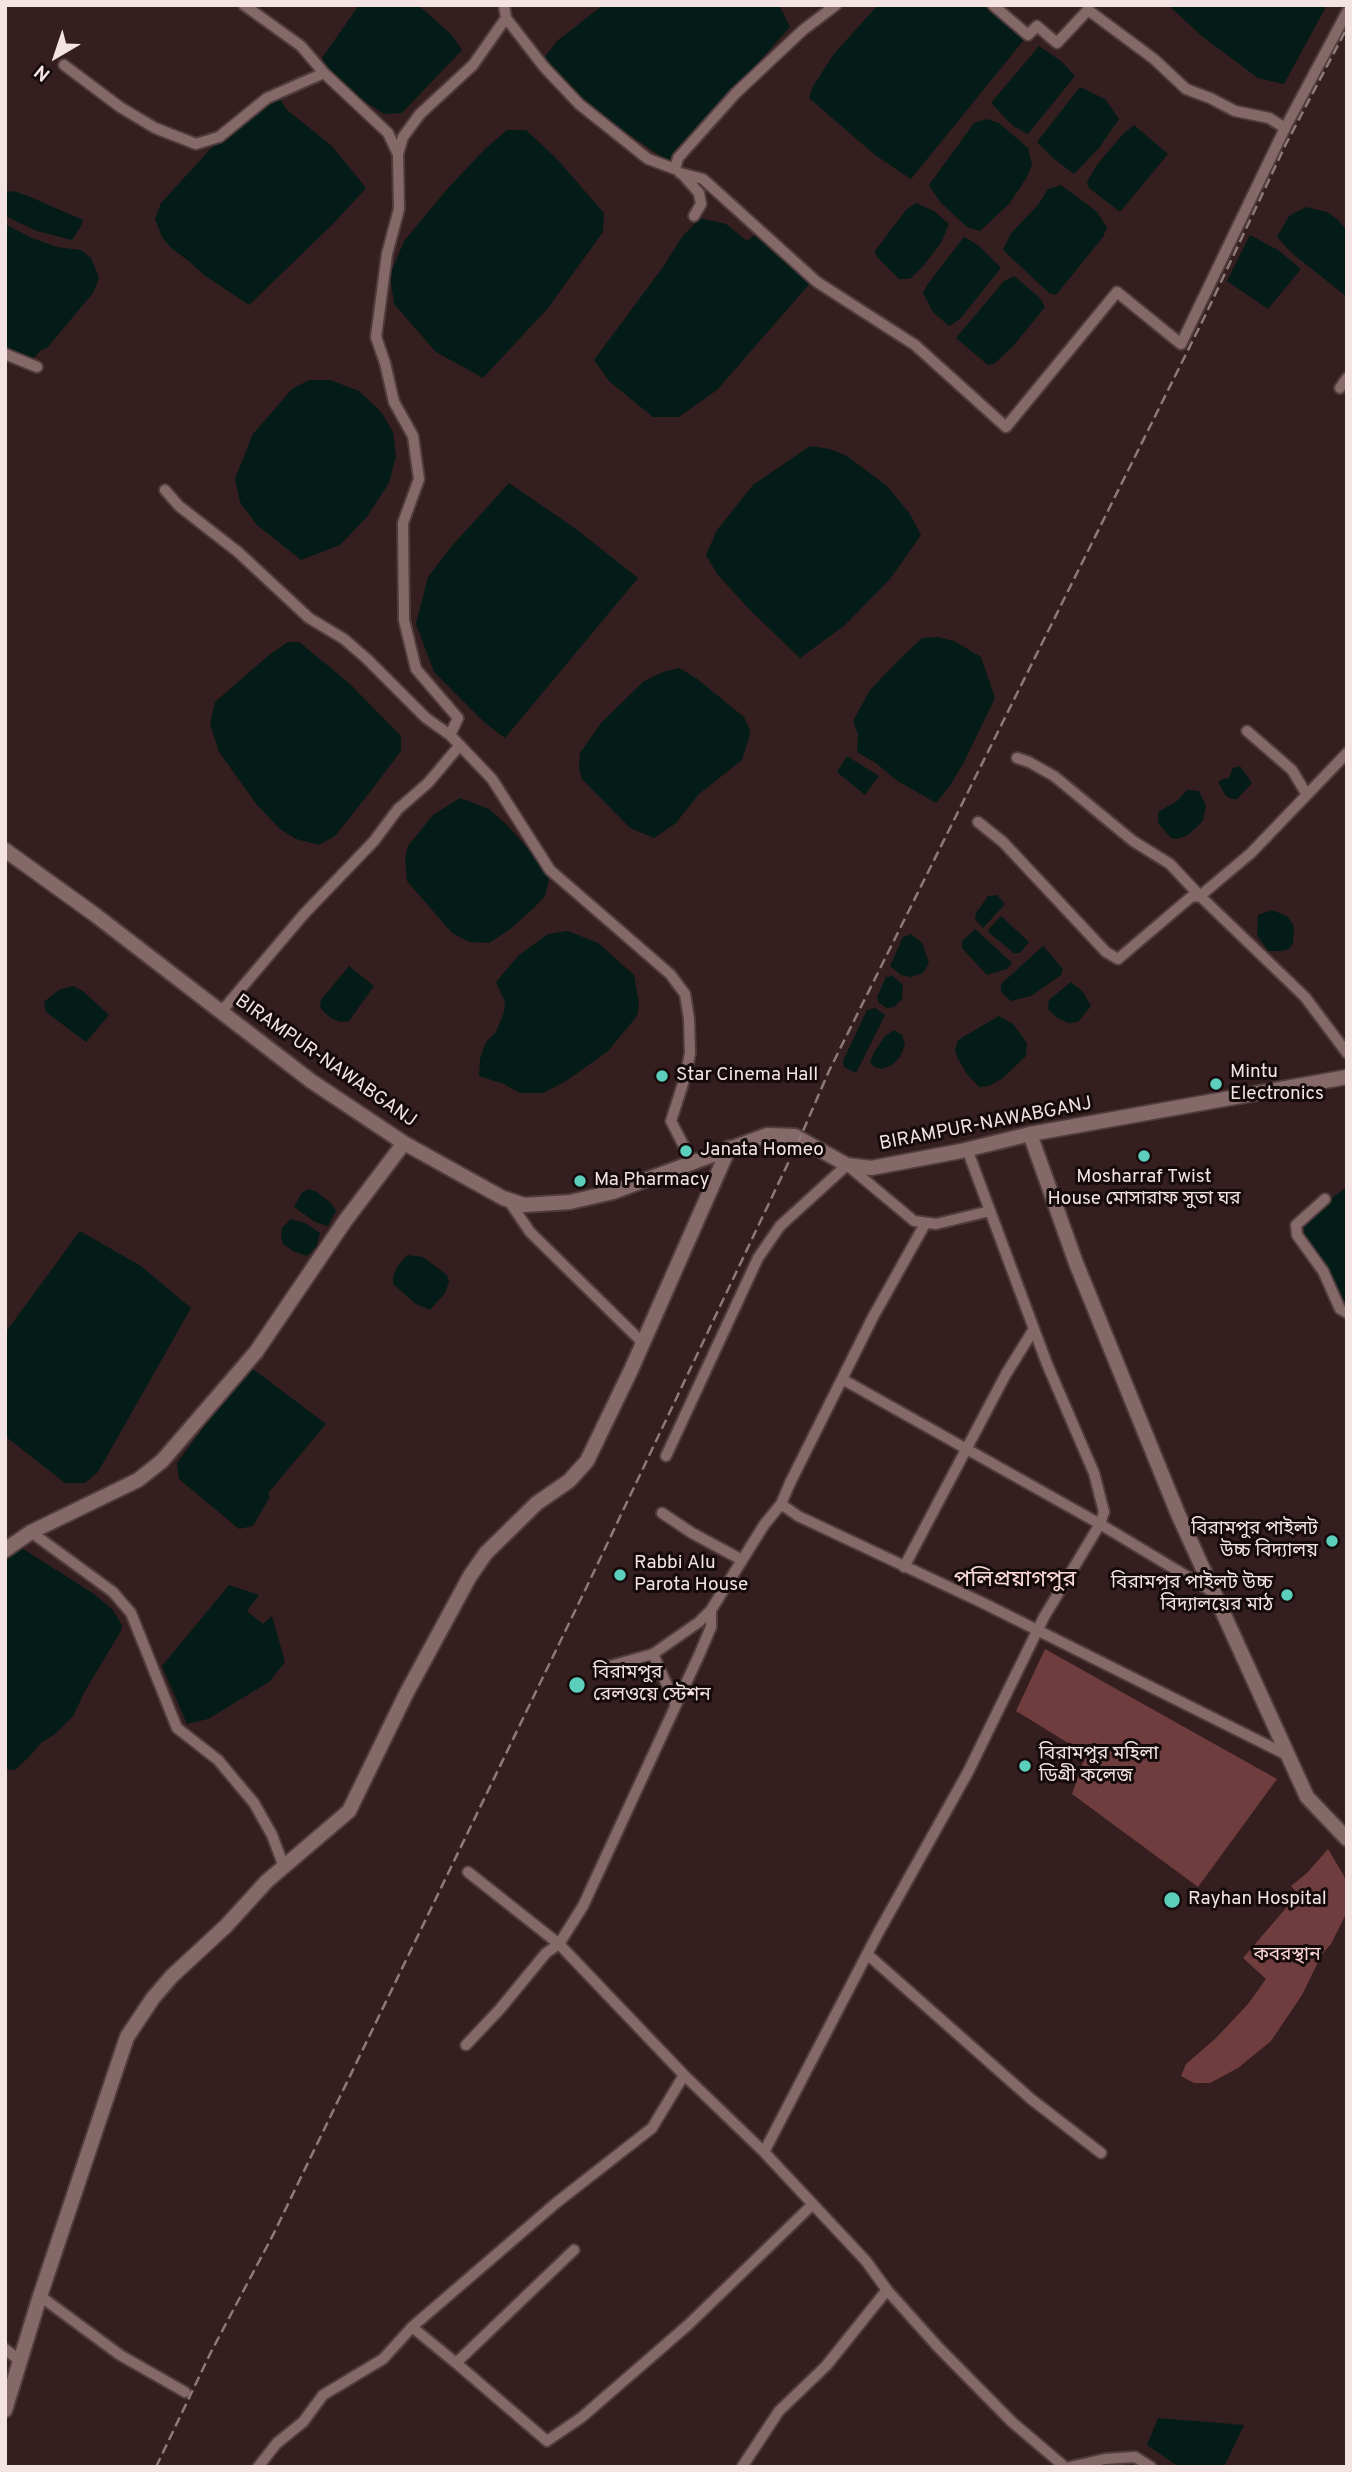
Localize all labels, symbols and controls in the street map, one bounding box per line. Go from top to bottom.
north arrow [21,21,91,91]
text: N [30,59,56,86]
street label: BIRAMPUR-NAWABGANJ [230,991,420,1133]
place label: Mintu Electronics [1230,1062,1324,1106]
place label: Star Cinema Hall [676,1065,818,1087]
marker: Star Cinema Hall [654,1068,670,1084]
marker: Mintu Electronics [1208,1076,1224,1092]
street label: BIRAMPUR-NAWABGANJ [878,1093,1094,1157]
place label: Janata Homeo [700,1140,824,1162]
marker: Janata Homeo [678,1143,694,1159]
marker: Mosharraf Twist House মোসারাফ সুতা ঘর [1136,1148,1152,1164]
place label: Mosharraf Twist House মোসারাফ সুতা ঘর [1047,1167,1241,1211]
place label: Ma Pharmacy [594,1170,710,1192]
marker: Ma Pharmacy [572,1173,588,1189]
place label: বিরামপুর পাইলট উচ্চ বিদ্যালয় [1191,1519,1318,1563]
marker: বিরামপুর পাইলট উচ্চ বিদ্যালয় [1324,1533,1340,1549]
place label: Rabbi Alu Parota House [634,1553,748,1597]
marker: Rabbi Alu Parota House [612,1567,628,1583]
district label: পলিপ্রয়াগপুর [954,1567,1076,1595]
place label: বিরামপুর পাইলট উচ্চ বিদ্যালয়ের মাঠ [1111,1573,1273,1617]
marker: বিরামপুর পাইলট উচ্চ বিদ্যালয়ের মাঠ [1279,1587,1295,1603]
place label: বিরামপুর রেলওয়ে স্টেশন [593,1663,711,1707]
marker: বিরামপুর রেলওয়ে স্টেশন [567,1675,587,1695]
place label: বিরামপুর মহিলা ডিগ্রী কলেজ [1039,1744,1159,1788]
marker: বিরামপুর মহিলা ডিগ্রী কলেজ [1017,1758,1033,1774]
place label: Rayhan Hospital [1188,1889,1327,1911]
marker: Rayhan Hospital [1162,1890,1182,1910]
park label: কবরস্থান [1253,1945,1321,1967]

